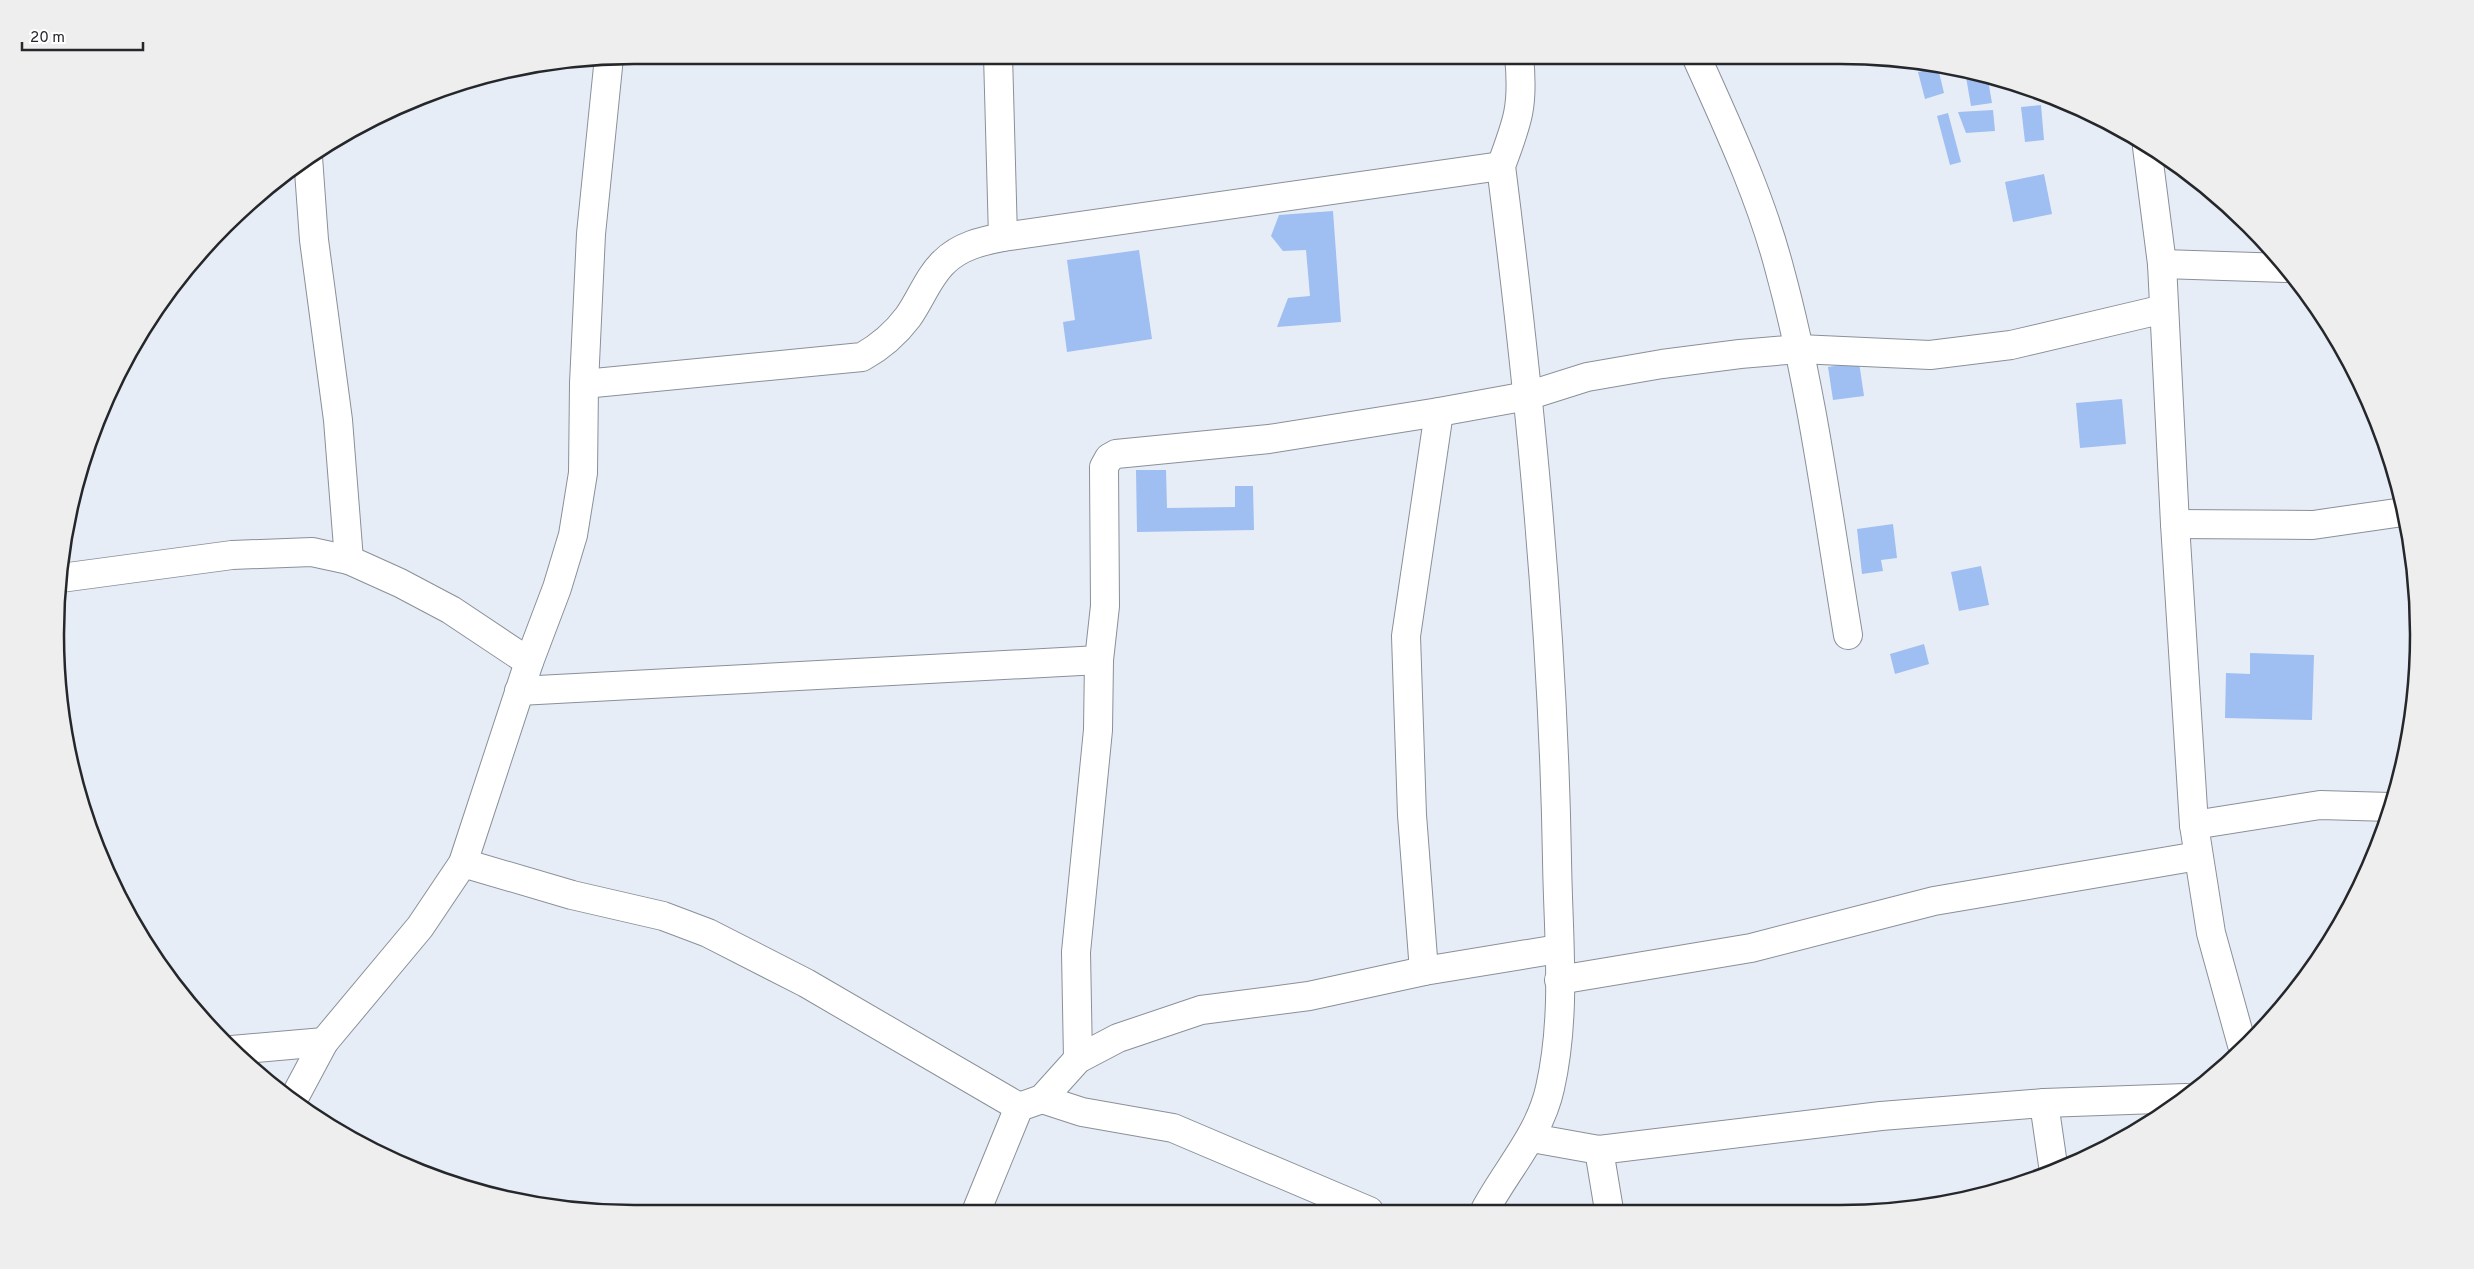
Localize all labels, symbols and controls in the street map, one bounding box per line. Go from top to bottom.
scale bar [22,20,144,52]
text: 20 m [30,29,65,48]

